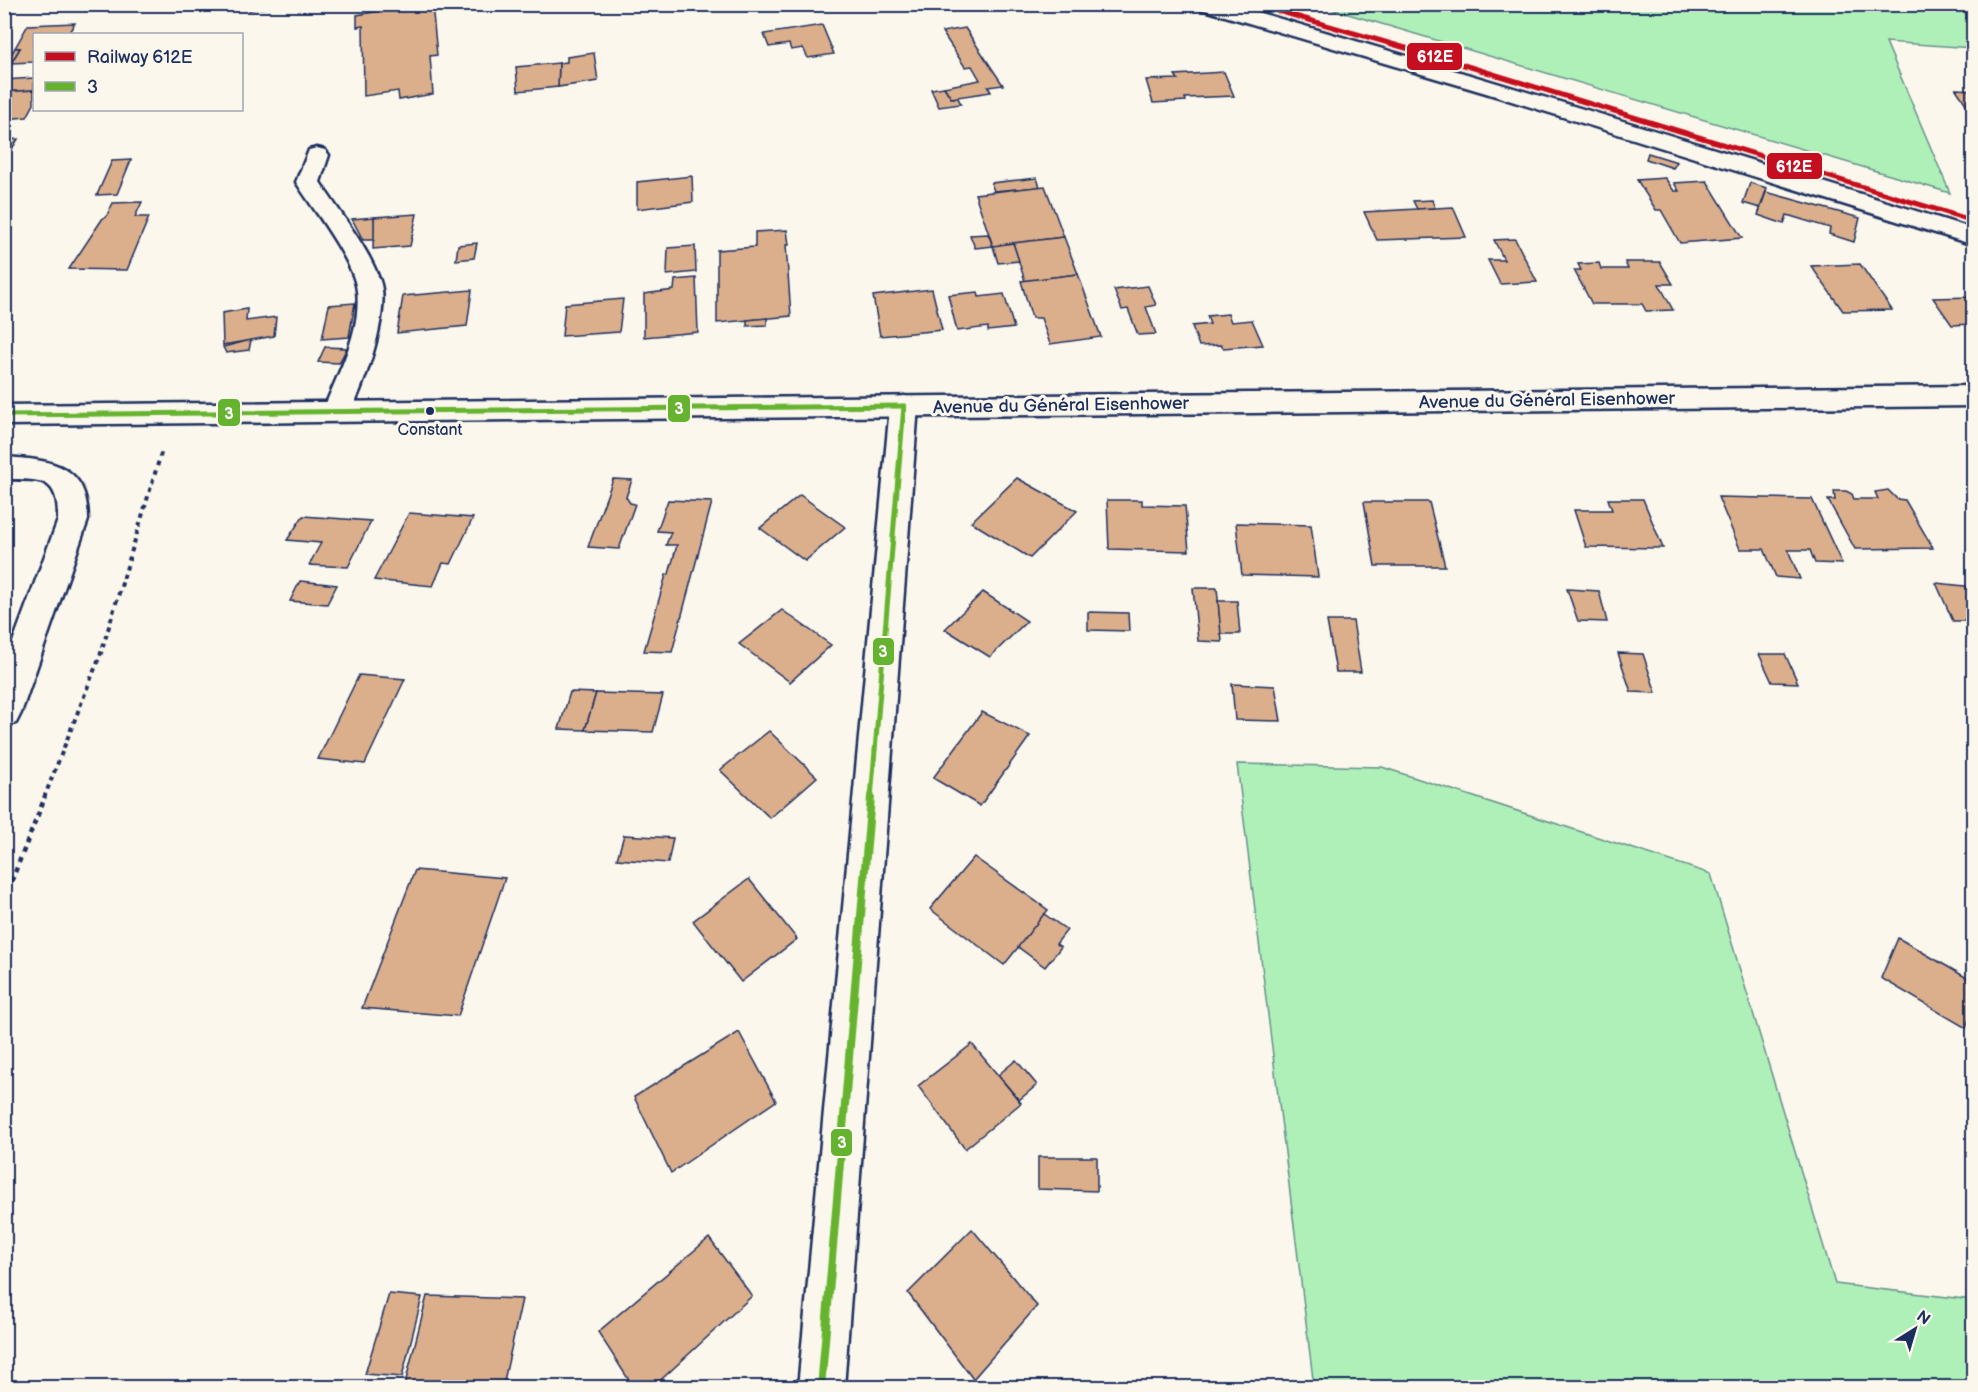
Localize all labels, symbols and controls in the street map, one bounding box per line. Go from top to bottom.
legend [33,33,243,111]
line badge: 612E [1406,42,1463,71]
text: Railway 612E [87,47,193,68]
text: 612E [1417,48,1453,67]
text: 3 [87,77,98,98]
line badge: 612E [1766,152,1823,180]
text: 612E [1776,158,1812,177]
street label: Avenue du Général Eisenhower [1419,388,1676,413]
street label: Avenue du Général Eisenhower [933,393,1190,418]
line badge: 3 [667,394,691,423]
line badge: 3 [217,398,241,427]
text: 3 [674,400,684,419]
text: 3 [224,405,234,424]
marker: Constant [424,405,436,417]
place label: Constant [398,421,462,440]
line badge: 3 [872,637,895,666]
text: 3 [878,643,888,662]
line badge: 3 [830,1128,853,1157]
text: 3 [837,1134,847,1153]
north arrow [1885,1299,1945,1359]
text: N [1913,1307,1934,1329]

